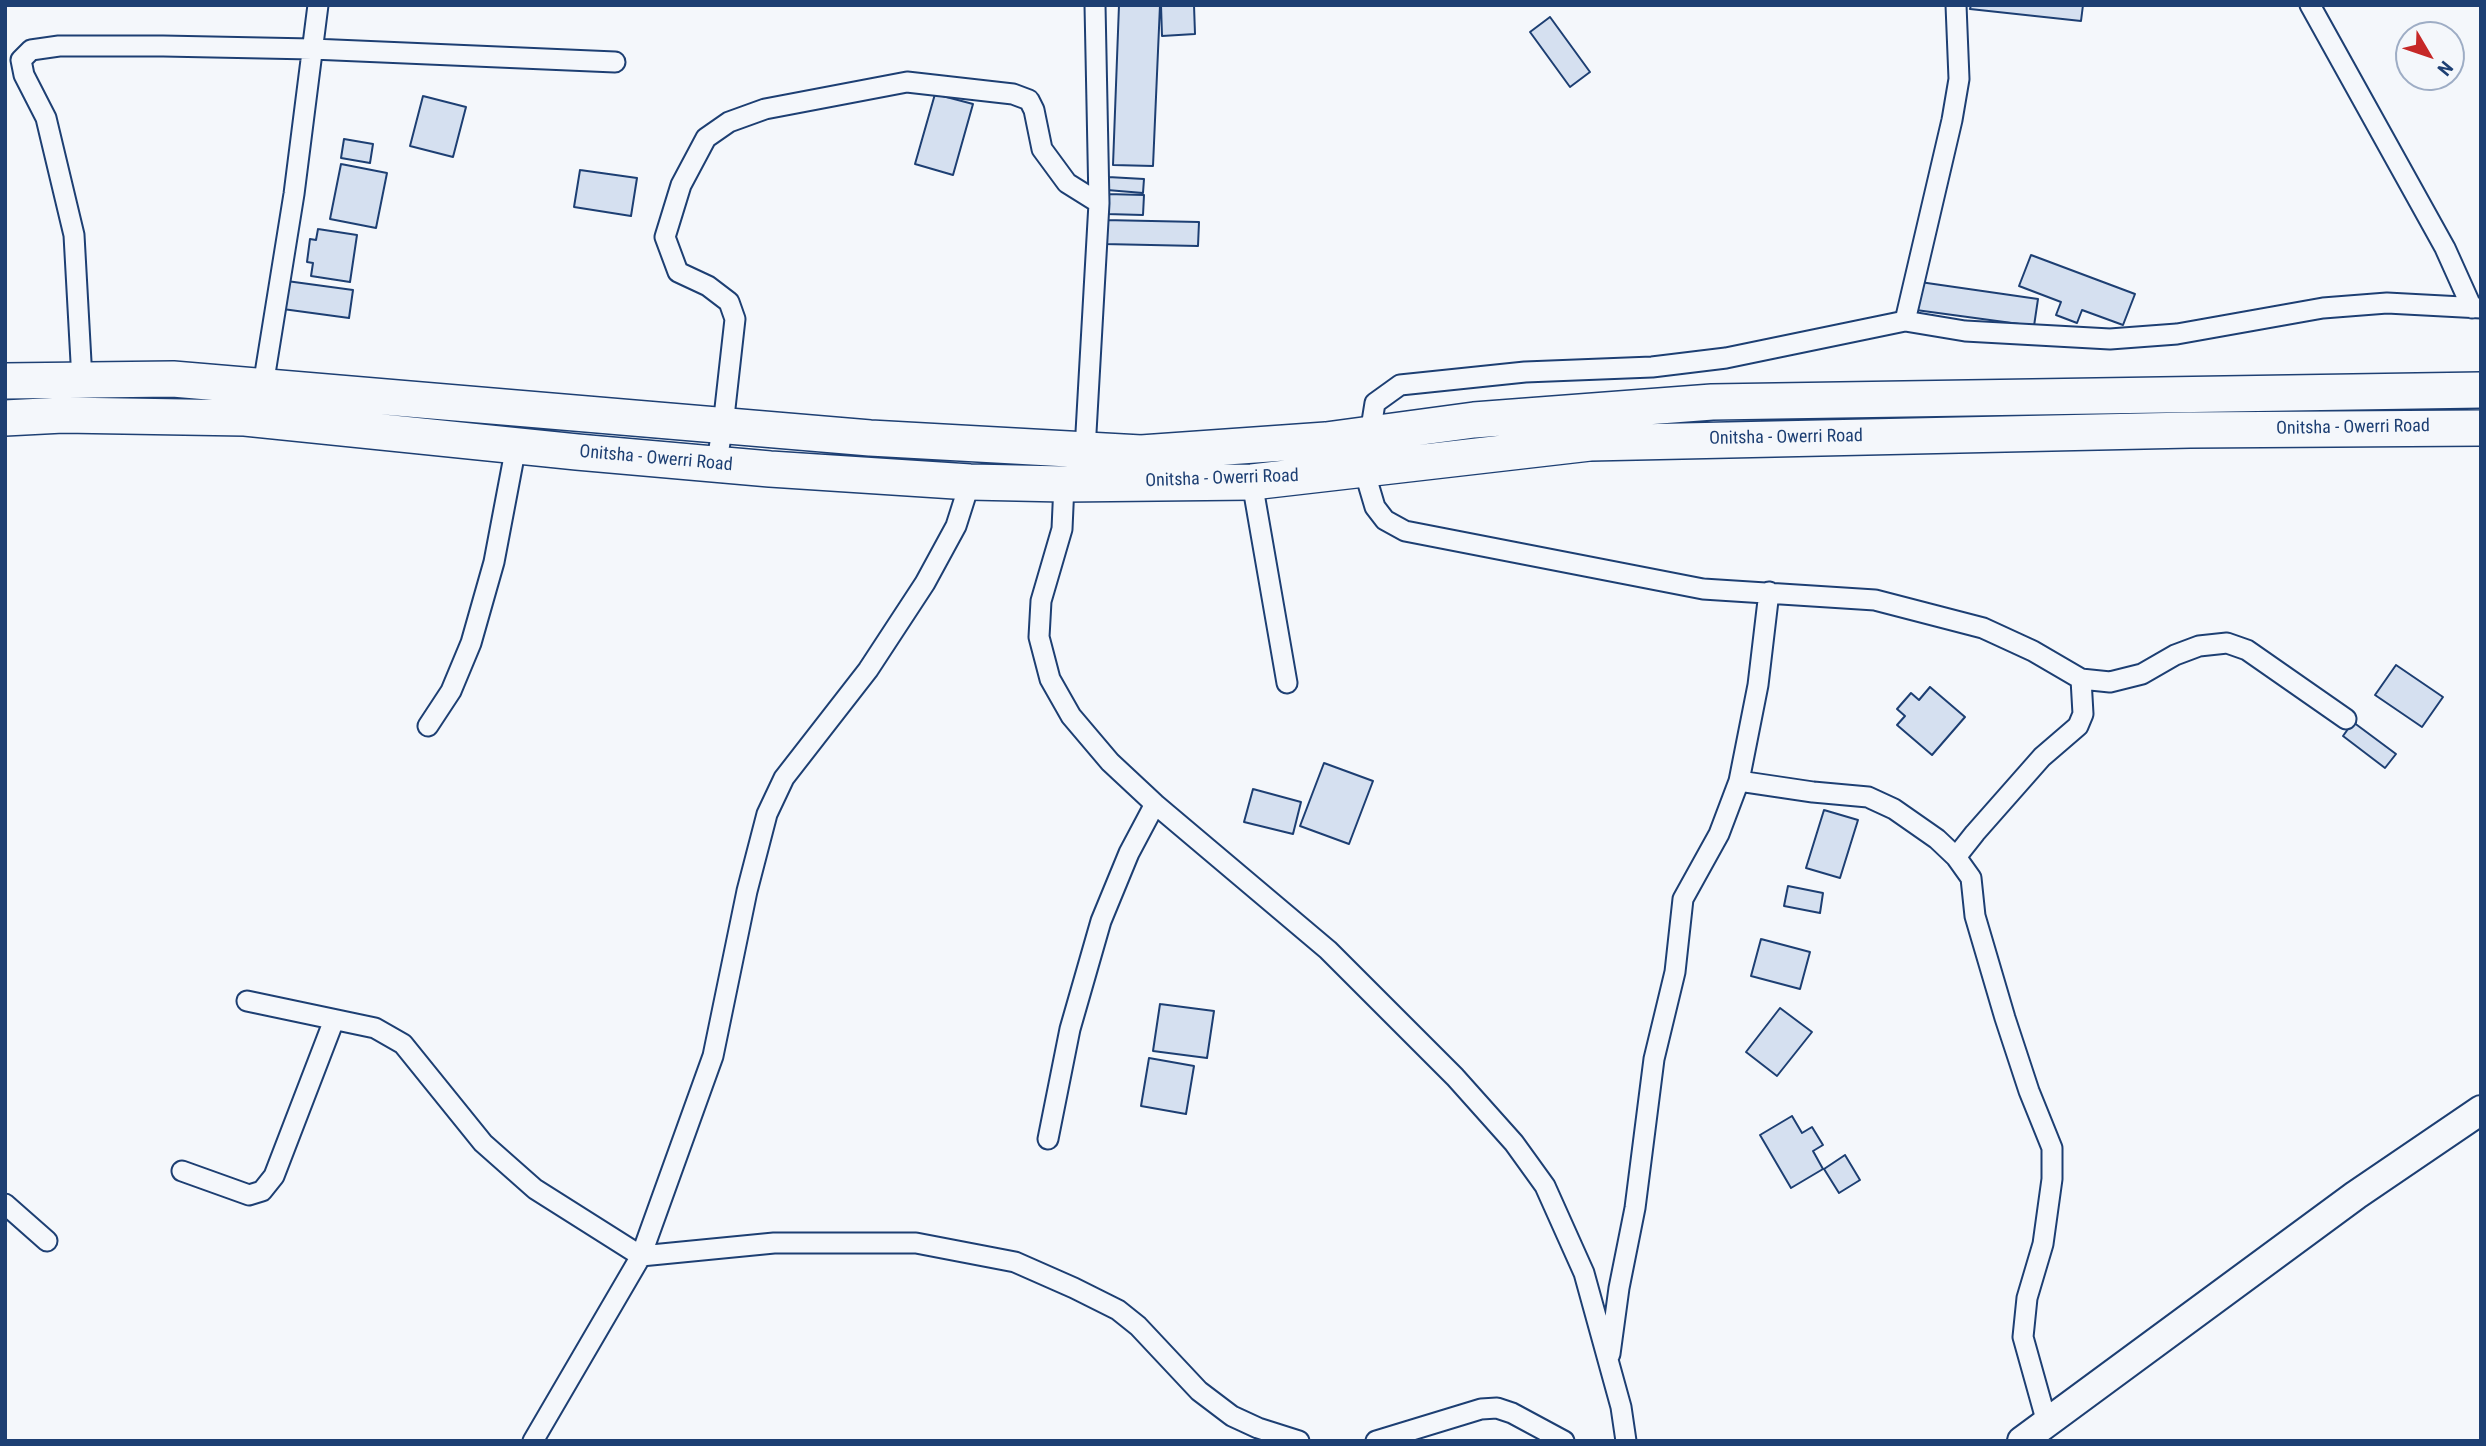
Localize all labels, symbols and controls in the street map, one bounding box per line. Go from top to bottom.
north arrow [2395,21,2465,91]
text: N [2433,57,2458,80]
street label: Onitsha - Owerri Road [2276,416,2430,440]
street label: Onitsha - Owerri Road [1709,426,1863,450]
street label: Onitsha - Owerri Road [579,442,733,476]
street label: Onitsha - Owerri Road [1145,466,1299,492]

